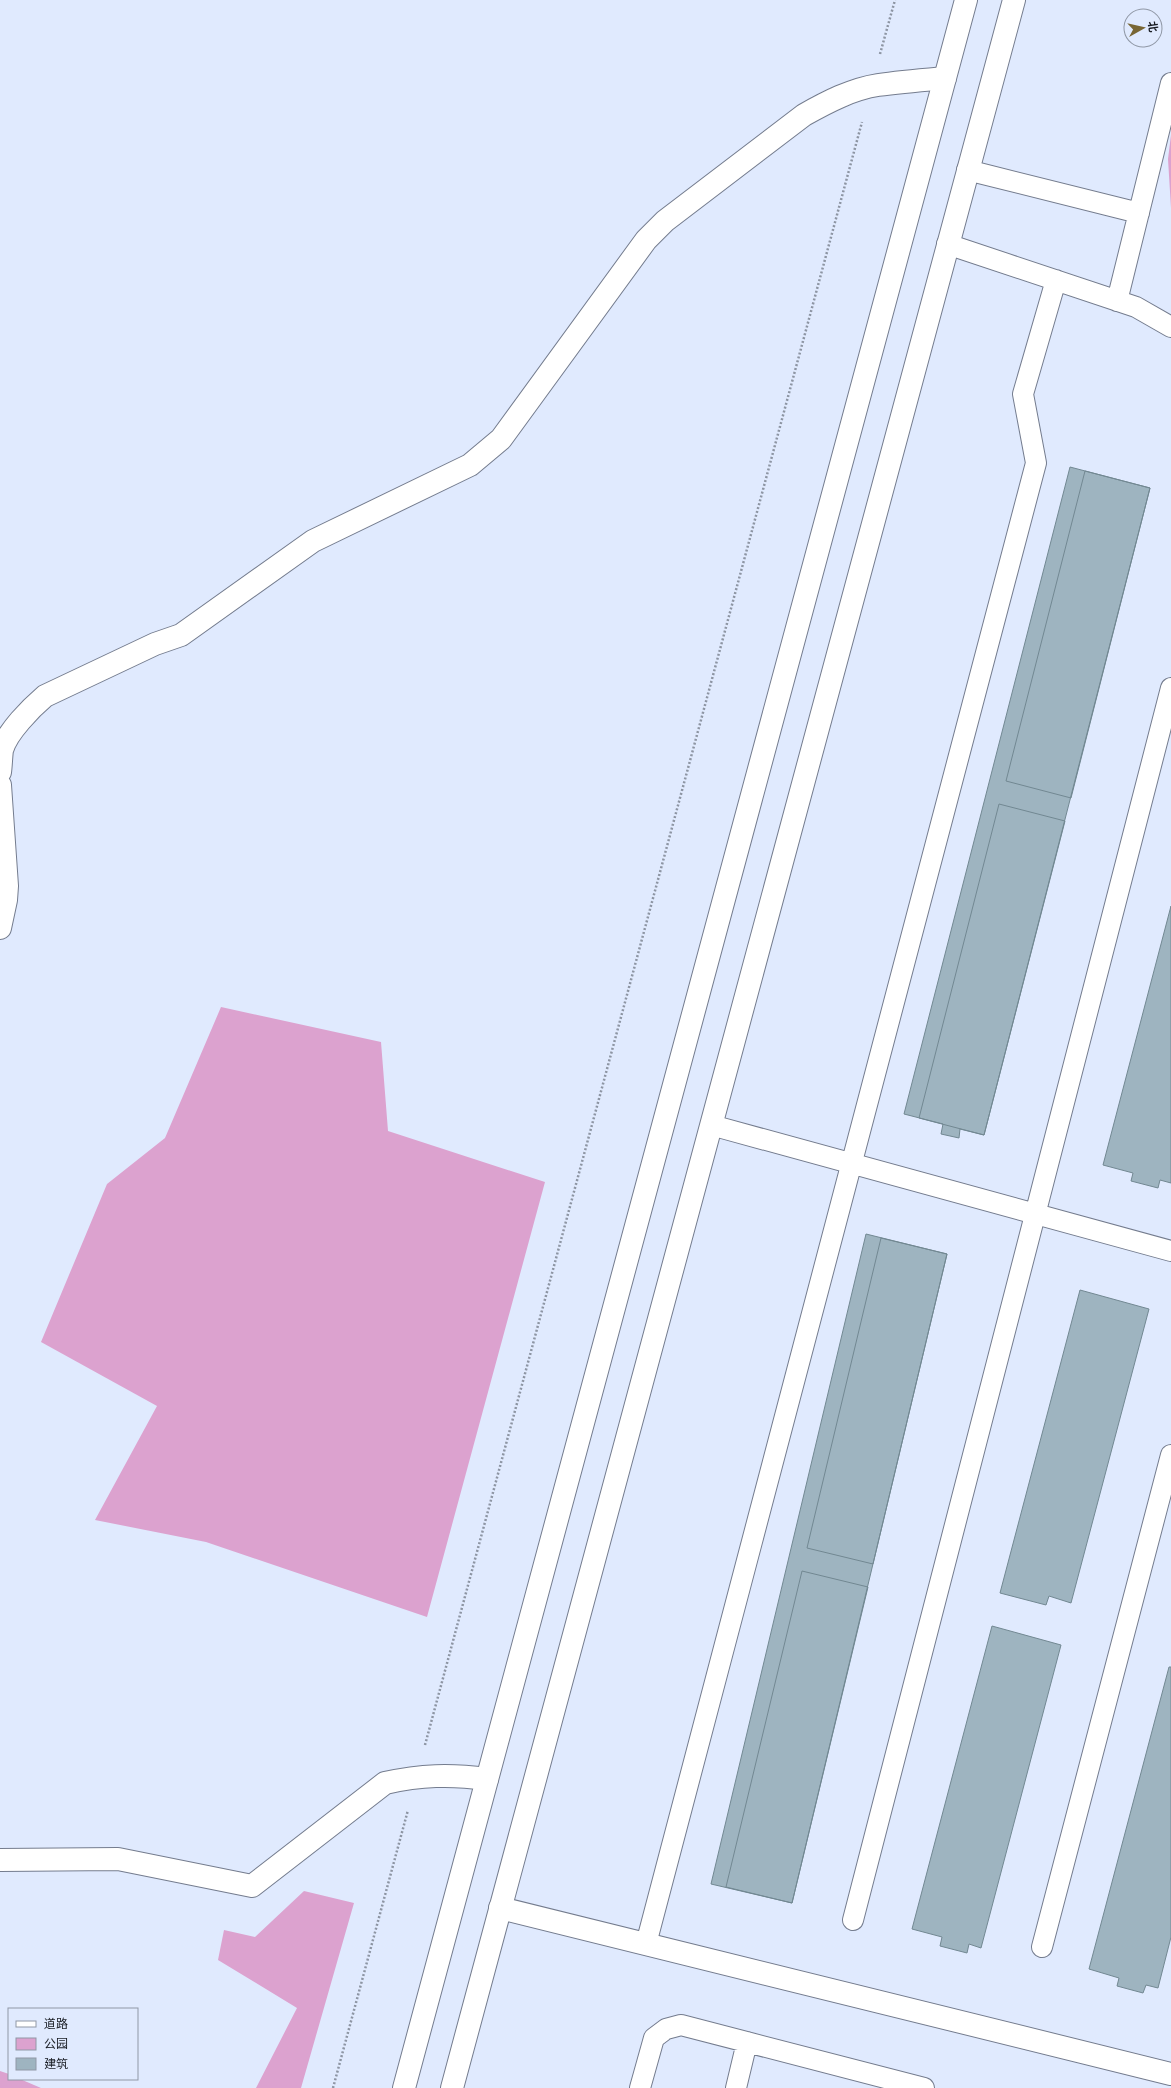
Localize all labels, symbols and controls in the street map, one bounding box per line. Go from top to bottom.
north arrow [1123,8,1163,48]
text: 北 [1144,20,1161,33]
legend [8,2008,138,2080]
text: 道路 [44,2016,68,2032]
text: 公园 [44,2036,68,2052]
text: 建筑 [44,2056,68,2072]

